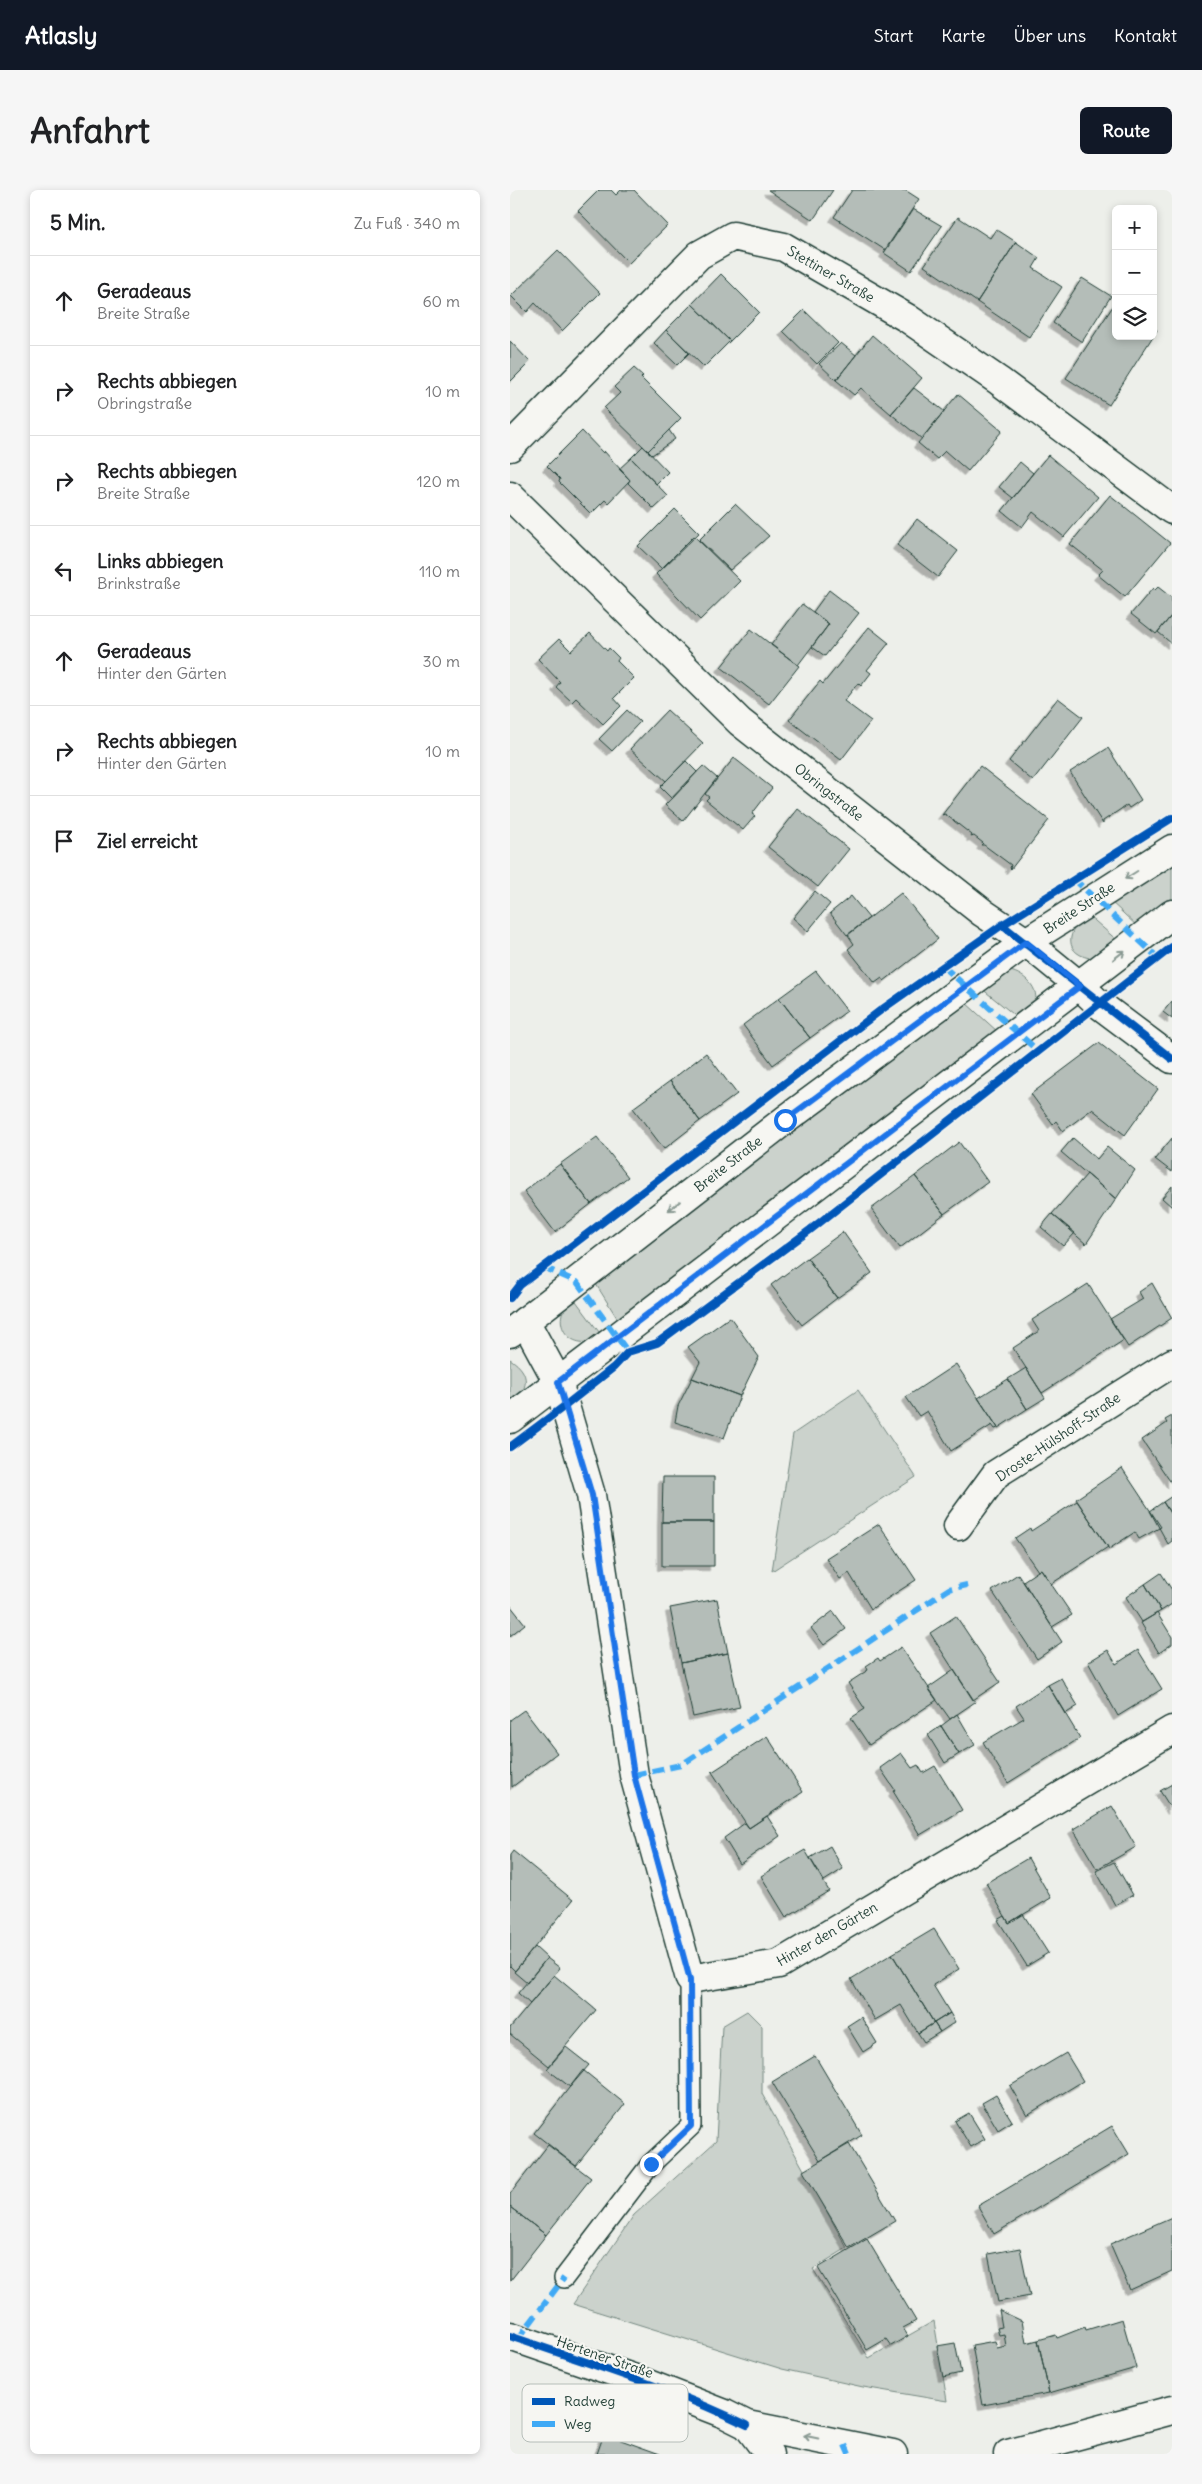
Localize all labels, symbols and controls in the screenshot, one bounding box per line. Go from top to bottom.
text: Atlasly [25,20,97,50]
text: Start [874,24,913,47]
text: Karte [941,24,986,47]
text: Über uns [1014,24,1086,47]
text: Kontakt [1114,24,1177,47]
button: Route [1080,107,1172,154]
text: Anfahrt [30,108,150,152]
map controls [1112,205,1157,340]
button: + [1112,205,1157,250]
text: 5 Min. [50,209,105,236]
text: Zu Fuß · 340 m [354,213,460,233]
street label: Stettiner Straße [784,242,878,306]
button: − [1112,250,1157,295]
text: Geradeaus [97,279,191,303]
icon: ahead [50,287,78,315]
text: 60 m [422,291,460,311]
button: layers [1112,295,1157,340]
text: Breite Straße [97,303,190,323]
text: Rechts abbiegen [97,369,237,393]
icon: right [50,377,78,405]
text: 10 m [425,381,460,401]
text: Obringstraße [97,393,192,413]
text: Rechts abbiegen [97,459,237,483]
icon: right [50,467,78,495]
text: 120 m [417,471,460,491]
text: Breite Straße [97,483,190,503]
text: Links abbiegen [97,549,224,573]
icon: left [50,557,78,585]
text: 110 m [419,561,460,581]
text: Brinkstraße [97,573,181,593]
text: Geradeaus [97,639,191,663]
icon: ahead [50,647,78,675]
text: 30 m [423,651,460,671]
text: Hinter den Gärten [97,663,227,683]
text: Rechts abbiegen [97,729,237,753]
icon: right [50,737,78,765]
text: 10 m [425,741,460,761]
text: Hinter den Gärten [97,753,227,773]
street label: Obringstraße [791,759,867,825]
icon: arrive [50,827,78,855]
text: Ziel erreicht [97,829,198,853]
one-way arrow [1124,870,1138,880]
street label: Breite Straße [1040,878,1118,938]
one-way arrow [1112,950,1125,961]
route start [774,1109,797,1132]
street label: Breite Straße [690,1132,766,1196]
one-way arrow [667,1201,680,1212]
street label: Droste-Hülshoff-Straße [992,1389,1124,1485]
street label: Hinter den Gärten [773,1898,881,1970]
route end [640,2153,663,2176]
street label: Hertener Straße [554,2332,656,2382]
legend [522,2384,688,2442]
text: Radweg [564,2392,615,2410]
text: Weg [564,2415,592,2433]
one-way arrow [803,2432,819,2441]

